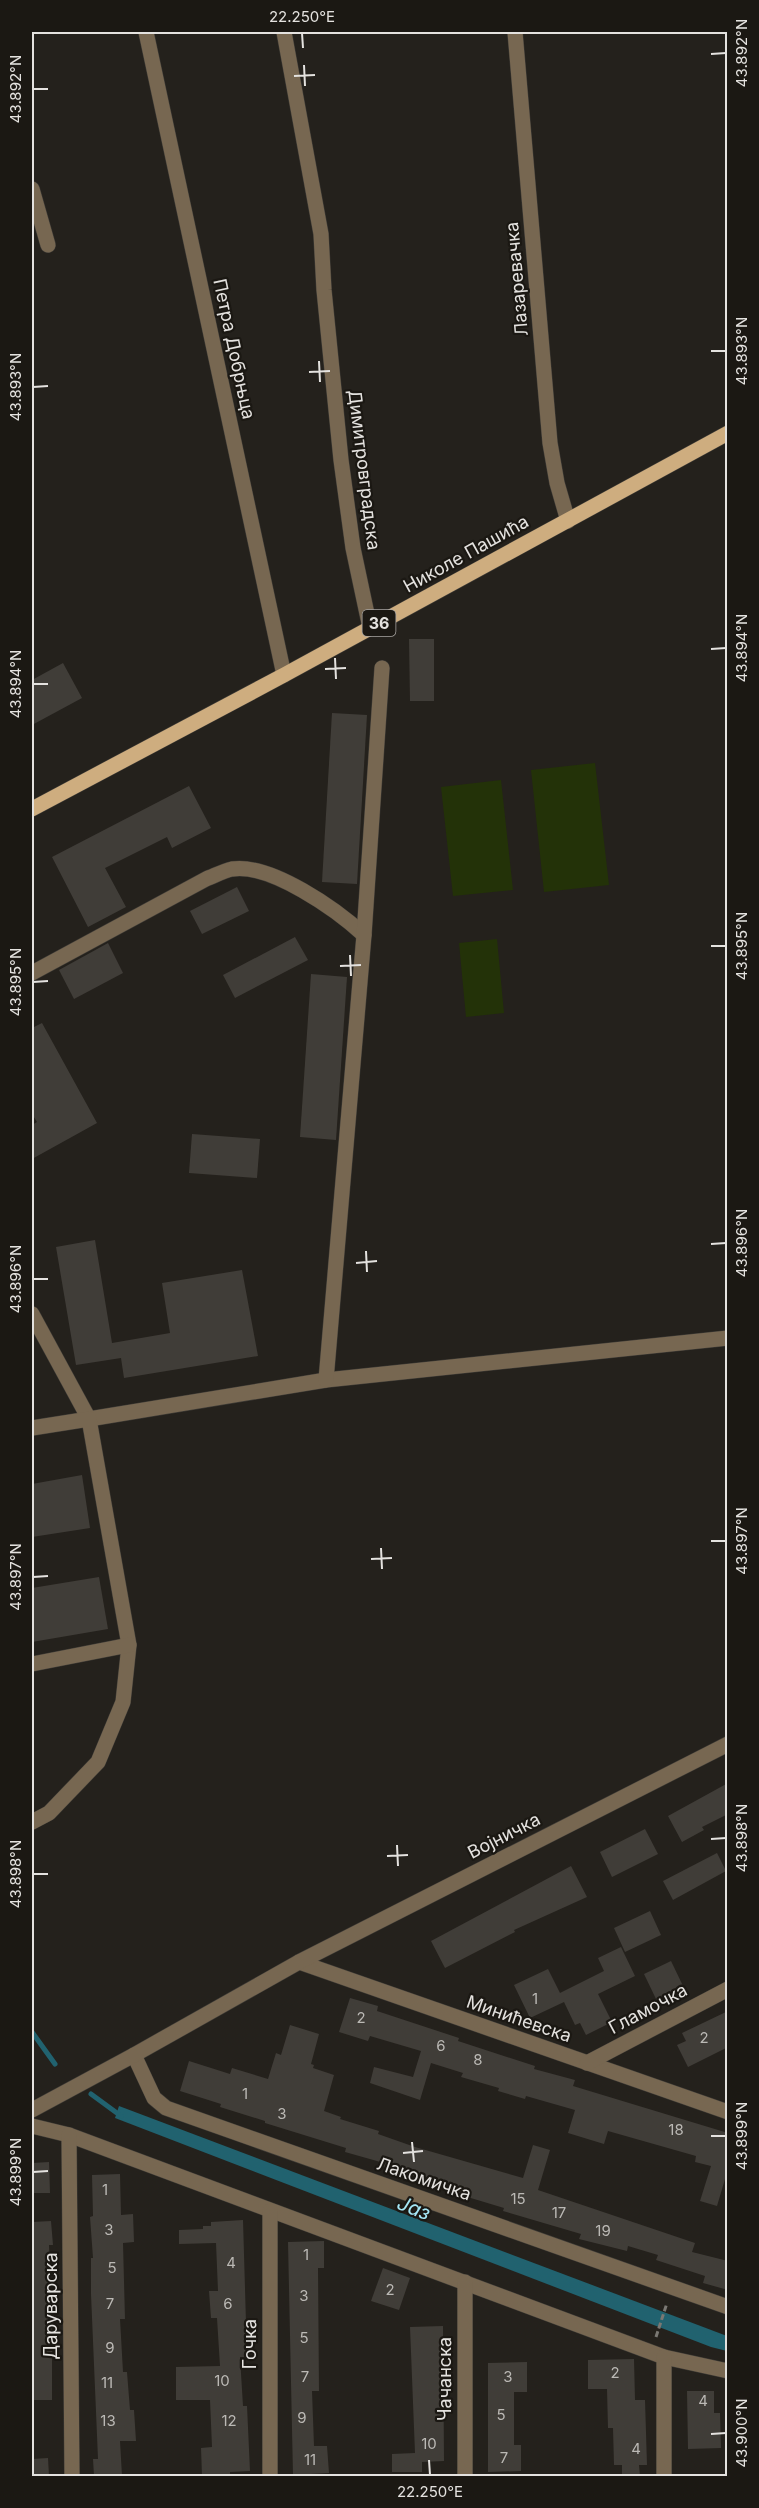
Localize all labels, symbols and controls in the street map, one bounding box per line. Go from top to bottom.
text: 22.250°E [269,7,335,26]
text: 43.892°N [732,19,751,87]
text: 43.892°N [6,55,25,123]
street label: Лазаревачка [501,221,532,337]
street label: Петра Добрњца [209,277,260,421]
text: 43.893°N [732,317,751,385]
text: 43.893°N [6,353,25,421]
street label: Димитровградска [344,389,385,551]
street label: Николе Пашића [400,510,532,597]
road number: 36 [362,610,395,636]
text: 43.894°N [732,614,751,682]
text: 43.894°N [6,650,25,718]
text: 43.895°N [732,912,751,980]
text: 43.895°N [6,948,25,1016]
text: 43.896°N [732,1209,751,1277]
text: 43.896°N [6,1245,25,1313]
text: 43.897°N [732,1507,751,1575]
text: 43.897°N [6,1543,25,1611]
text: 43.898°N [732,1804,751,1872]
street label: Војничка [464,1808,544,1863]
text: 43.898°N [6,1840,25,1908]
street label: Гламочка [605,1979,691,2038]
house number: 1 [532,1989,538,2008]
street label: Минићевска [464,1991,574,2046]
house number: 2 [356,2008,366,2027]
house number: 2 [699,2028,709,2047]
house number: 6 [436,2036,446,2055]
house number: 8 [473,2050,483,2069]
house number: 1 [242,2084,248,2103]
text: 43.899°N [732,2102,751,2170]
house number: 3 [277,2104,287,2123]
house number: 18 [668,2120,684,2139]
text: 43.899°N [6,2138,25,2206]
street label: Лакомичка [374,2153,474,2204]
house number: 1 [102,2180,108,2199]
house number: 15 [510,2189,526,2208]
water label: Јаз [394,2191,434,2225]
house number: 17 [552,2203,566,2222]
house number: 3 [104,2220,114,2239]
house number: 19 [595,2221,611,2240]
house number: 1 [303,2245,309,2264]
street label: Даруварска [40,2252,61,2360]
house number: 4 [226,2253,236,2272]
house number: 5 [107,2258,117,2277]
house number: 2 [385,2280,395,2299]
house number: 3 [299,2286,309,2305]
house number: 7 [106,2294,114,2313]
house number: 6 [223,2294,233,2313]
street label: Гочка [239,2319,260,2369]
house number: 5 [299,2328,309,2347]
street label: Чачанска [434,2337,455,2421]
house number: 9 [105,2338,115,2357]
house number: 2 [610,2363,620,2382]
house number: 7 [301,2367,309,2386]
house number: 3 [503,2367,513,2386]
house number: 10 [214,2371,230,2390]
house number: 11 [101,2373,113,2392]
house number: 4 [698,2391,708,2410]
text: 43.900°N [732,2398,751,2468]
house number: 5 [496,2405,506,2424]
house number: 9 [297,2408,307,2427]
house number: 13 [100,2411,116,2430]
house number: 12 [221,2411,237,2430]
house number: 10 [421,2434,437,2453]
house number: 4 [631,2439,641,2458]
house number: 7 [500,2448,508,2467]
house number: 11 [304,2450,316,2469]
text: 22.250°E [397,2482,463,2501]

